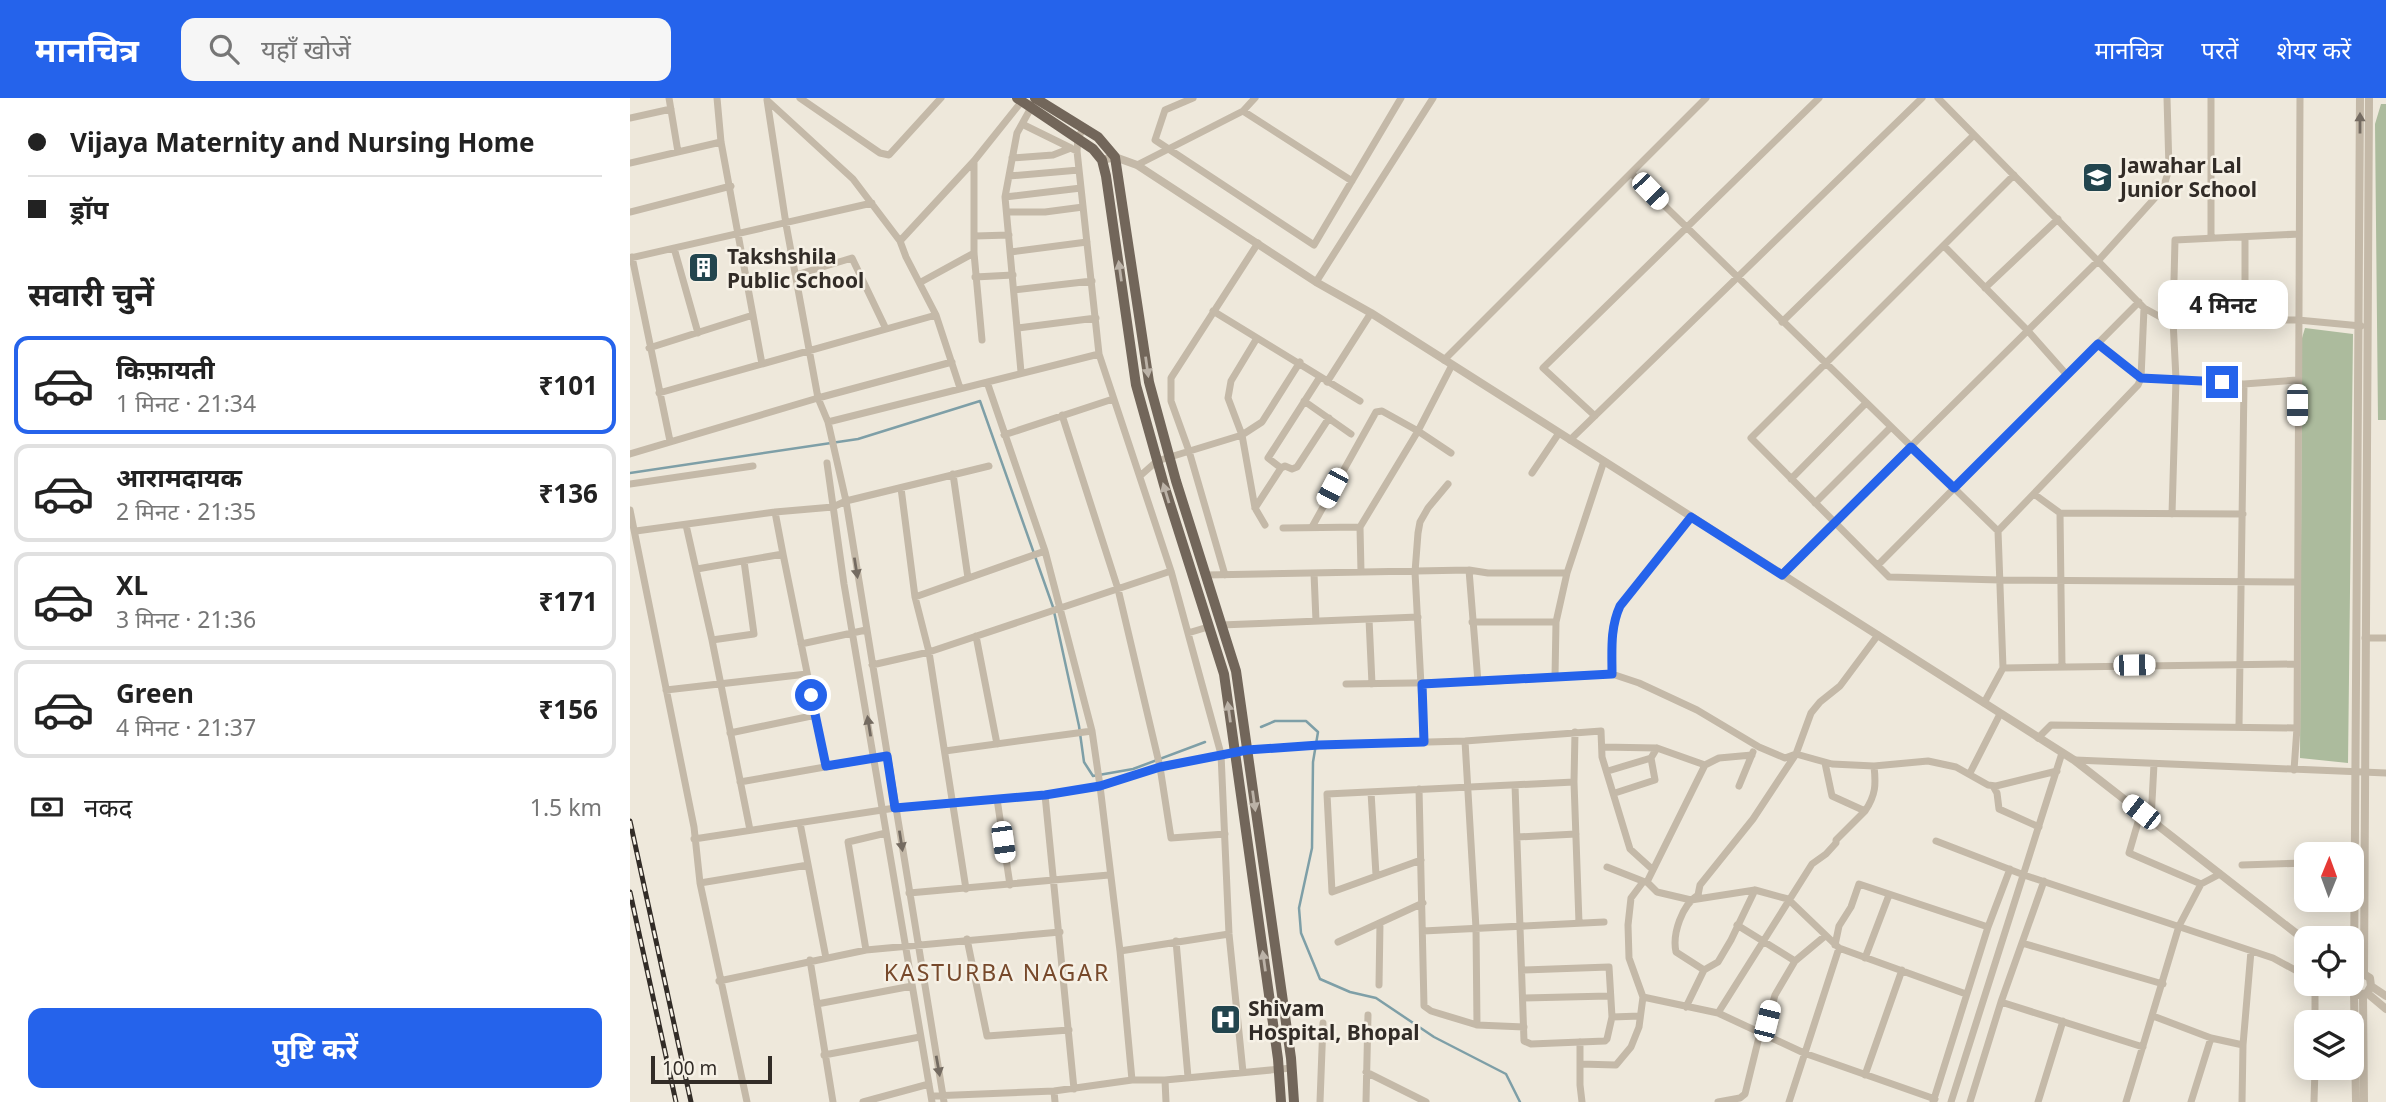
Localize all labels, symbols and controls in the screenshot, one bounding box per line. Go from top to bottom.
search box [181,18,671,81]
text: मानचित्र [35,27,139,72]
icon: search [205,30,243,68]
text: यहाँ खोजें [261,31,351,67]
text: मानचित्र [2095,33,2163,66]
text: परतें [2201,33,2238,66]
text: शेयर करें [2276,33,2351,66]
one-way arrow [2354,112,2366,134]
text: Vijaya Maternity and Nursing Home [70,124,535,160]
place label: Jawahar Lal Junior School [2118,151,2257,203]
school or university icon: Jawahar Lal Junior School [2080,160,2114,194]
car [1628,169,1673,213]
text: ड्रॉप [70,191,108,227]
place label: Takshshila Public School [727,242,864,294]
building icon: Takshshila Public School [687,251,721,285]
one-way arrow [1114,260,1125,282]
text: सवारी चुनें [28,272,154,315]
callout: 4 मिनट [2157,280,2287,330]
text: 4 मिनट [2189,288,2257,320]
text: किफ़ायती [116,351,215,387]
icon: car [32,354,95,417]
one-way arrow [1142,356,1153,378]
route end [2206,366,2238,398]
text: ₹101 [539,367,598,403]
car [2287,384,2308,426]
text: 1 मिनट · 21:34 [116,387,256,419]
text: आरामदायक [116,459,242,495]
icon: car [32,462,95,525]
car [1313,465,1352,511]
text: ₹136 [539,475,598,511]
one-way arrow [1161,483,1171,504]
text: 2 मिनट · 21:35 [116,495,256,527]
one-way arrow [851,557,862,579]
text: XL [116,567,148,603]
icon: car [32,570,95,633]
text: ₹171 [539,583,598,619]
text: 3 मिनट · 21:36 [116,603,256,635]
car [2113,654,2156,676]
text: Green [116,675,194,711]
icon: car [32,678,95,741]
route start [795,679,827,711]
text: ₹156 [539,691,598,727]
one-way arrow [1223,701,1234,723]
text: 4 मिनट · 21:37 [116,711,256,743]
one-way arrow [863,715,874,737]
icon: cash [28,788,66,826]
text: नकद [84,789,132,825]
one-way arrow [1249,790,1260,812]
text: 1.5 km [530,791,602,823]
car [2118,791,2165,833]
car [990,820,1017,864]
one-way arrow [896,830,907,852]
north arrow [2294,842,2364,912]
map controls [2294,842,2364,1080]
button: locate [2294,926,2364,996]
one-way arrow [1258,950,1269,972]
district label: KASTURBA NAGAR [884,956,1110,988]
place label: Shivam Hospital, Bhopal [1248,994,1420,1046]
car [1752,998,1783,1044]
hospital icon: Shivam Hospital, Bhopal [1208,1003,1242,1037]
button: पुष्टि करें [28,1008,602,1088]
button: layers [2294,1010,2364,1080]
scale bar [651,1053,772,1085]
text: 100 m [662,1055,717,1081]
one-way arrow [933,1055,944,1077]

